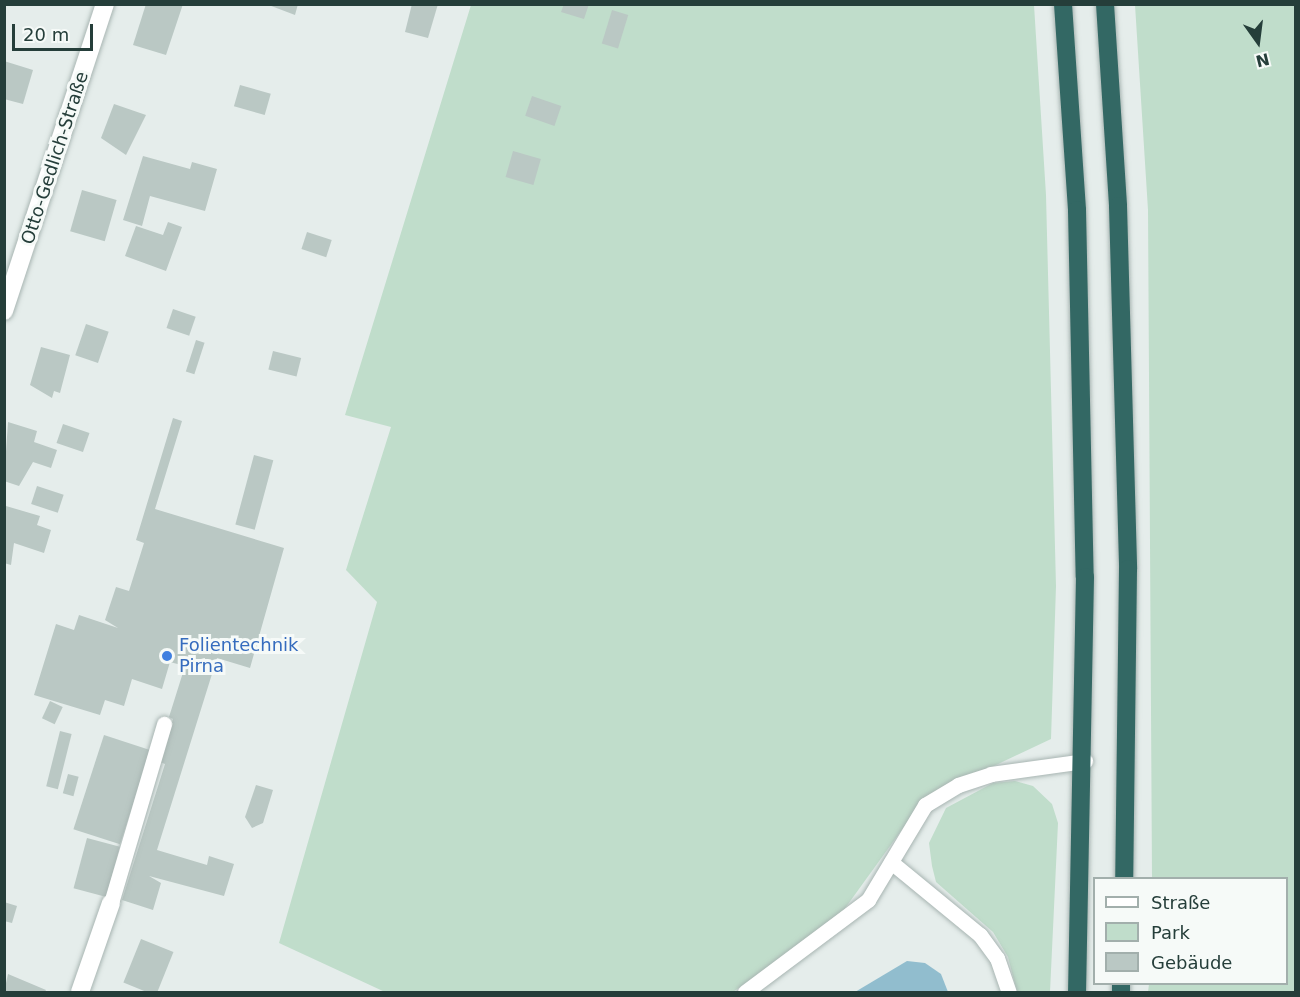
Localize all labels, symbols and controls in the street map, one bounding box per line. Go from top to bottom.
scale bar [15,12,96,50]
north arrow [1228,12,1288,72]
text: 20 m [23,24,69,45]
text: N [1254,49,1271,71]
street label: Otto-Gedlich-Straße [17,69,93,247]
place label: Folientechnik Pirna [179,635,298,678]
marker: Folientechnik Pirna [160,649,174,663]
legend [1093,877,1288,985]
text: Straße [1151,892,1210,913]
text: Park [1151,922,1190,943]
text: Gebäude [1151,952,1232,973]

